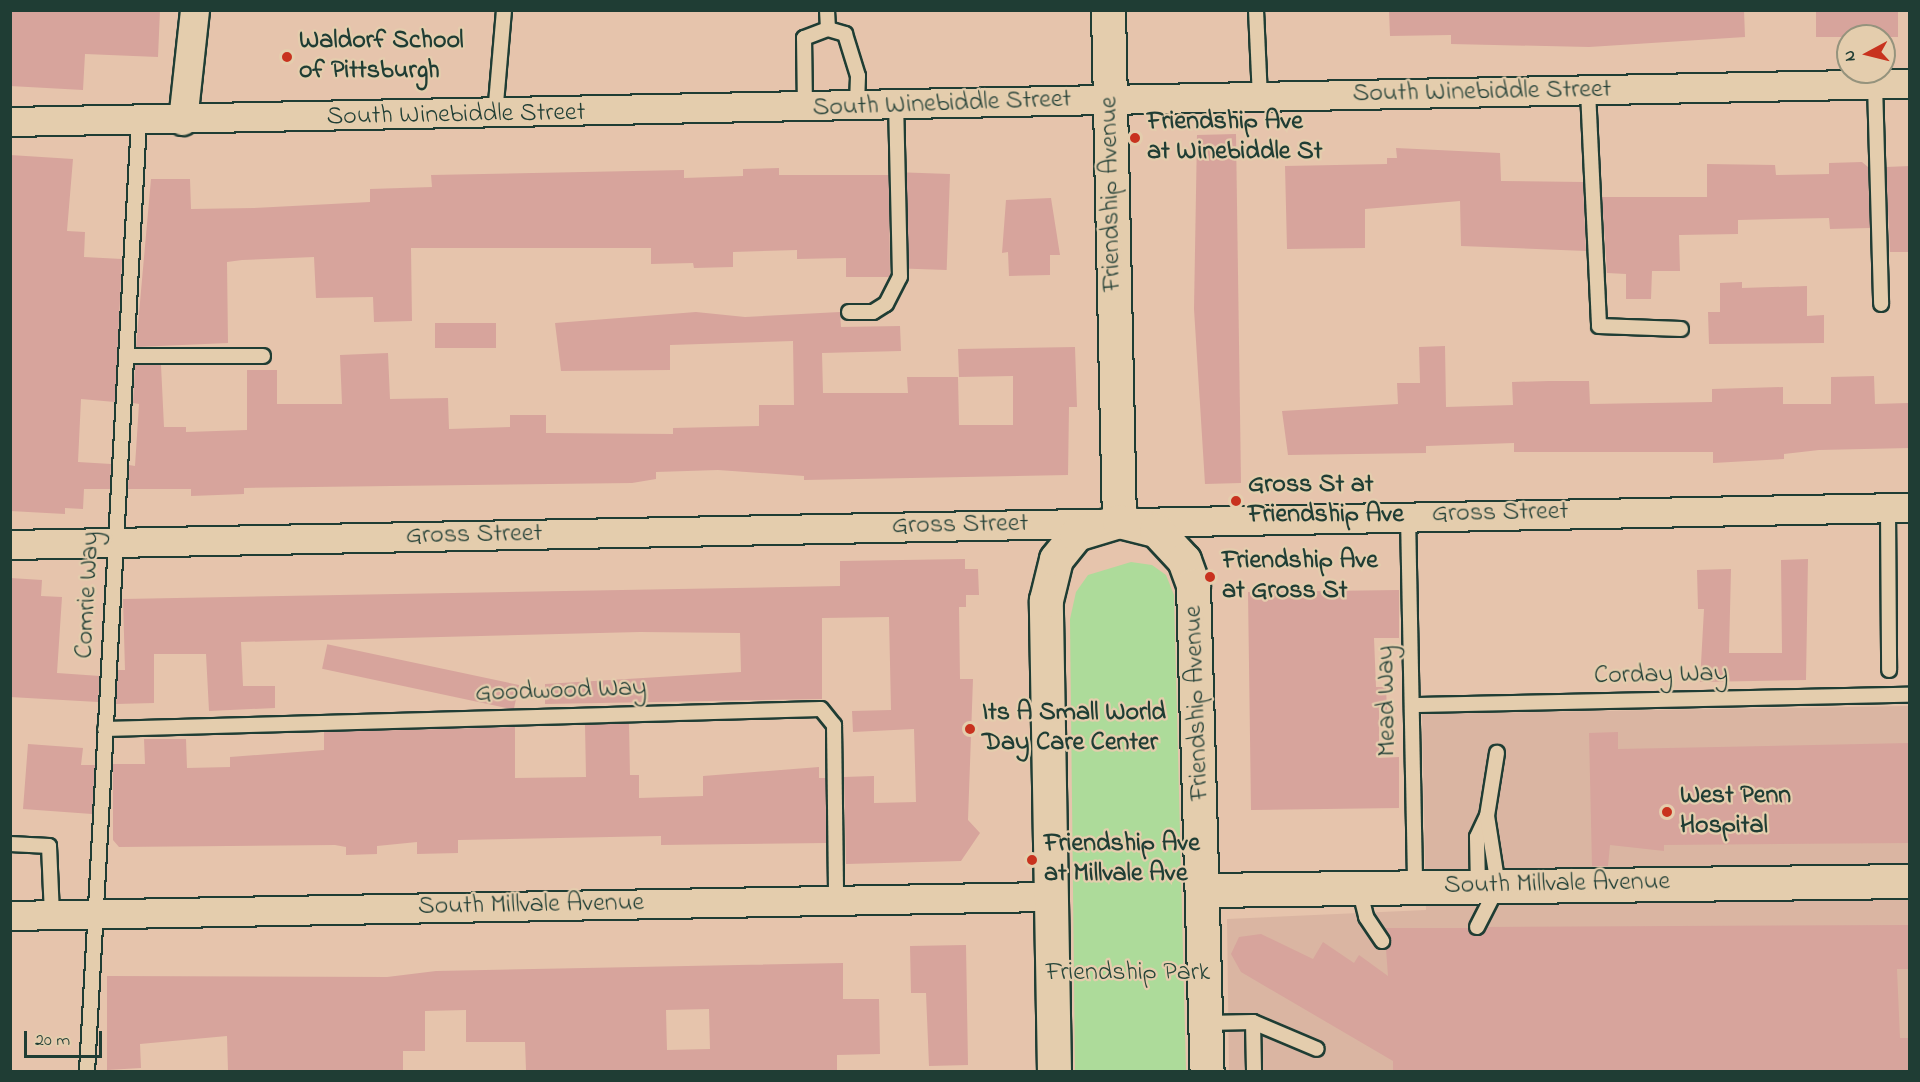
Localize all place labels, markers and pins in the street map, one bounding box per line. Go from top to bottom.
place label: Waldorf School of Pittsburgh [299,26,464,88]
marker: Waldorf School of Pittsburgh [280,50,294,64]
place label: Friendship Ave at Winebiddle St [1147,107,1322,168]
marker: Friendship Ave at Winebiddle St [1128,131,1142,145]
place label: Gross St at Friendship Ave [1248,470,1404,532]
marker: Gross St at Friendship Ave [1229,494,1243,508]
place label: Friendship Ave at Gross St [1222,546,1378,608]
marker: Friendship Ave at Gross St [1203,570,1217,584]
place label: Its A Small World Day Care Center [982,698,1166,760]
marker: Its A Small World Day Care Center [963,722,977,736]
place label: West Penn Hospital [1680,781,1791,843]
marker: West Penn Hospital [1658,803,1676,821]
place label: Friendship Ave at Millvale Ave [1044,829,1200,891]
marker: Friendship Ave at Millvale Ave [1025,853,1039,867]

